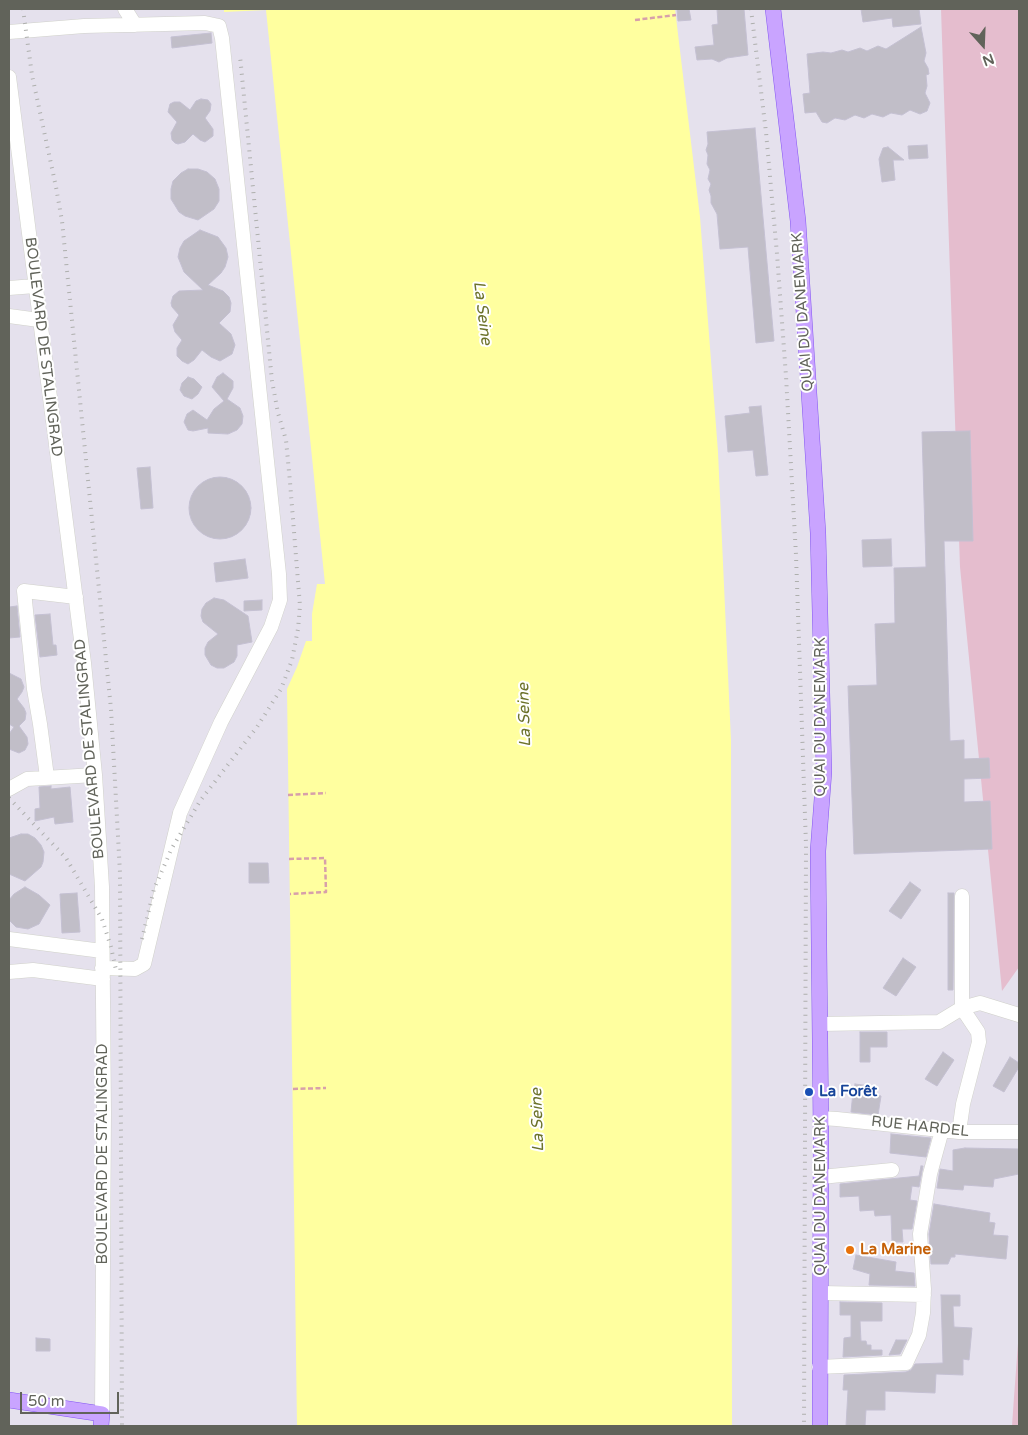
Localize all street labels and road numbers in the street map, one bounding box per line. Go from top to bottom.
street label: QUAI DU DANEMARK [788,232,818,392]
street label: BOULEVARD DE STALINGRAD [21,236,65,458]
street label: QUAI DU DANEMARK [812,637,830,797]
street label: BOULEVARD DE STALINGRAD [71,638,109,860]
street label: BOULEVARD DE STALINGRAD [94,1043,112,1265]
street label: RUE HARDEL [870,1113,970,1141]
street label: QUAI DU DANEMARK [812,1116,830,1276]

